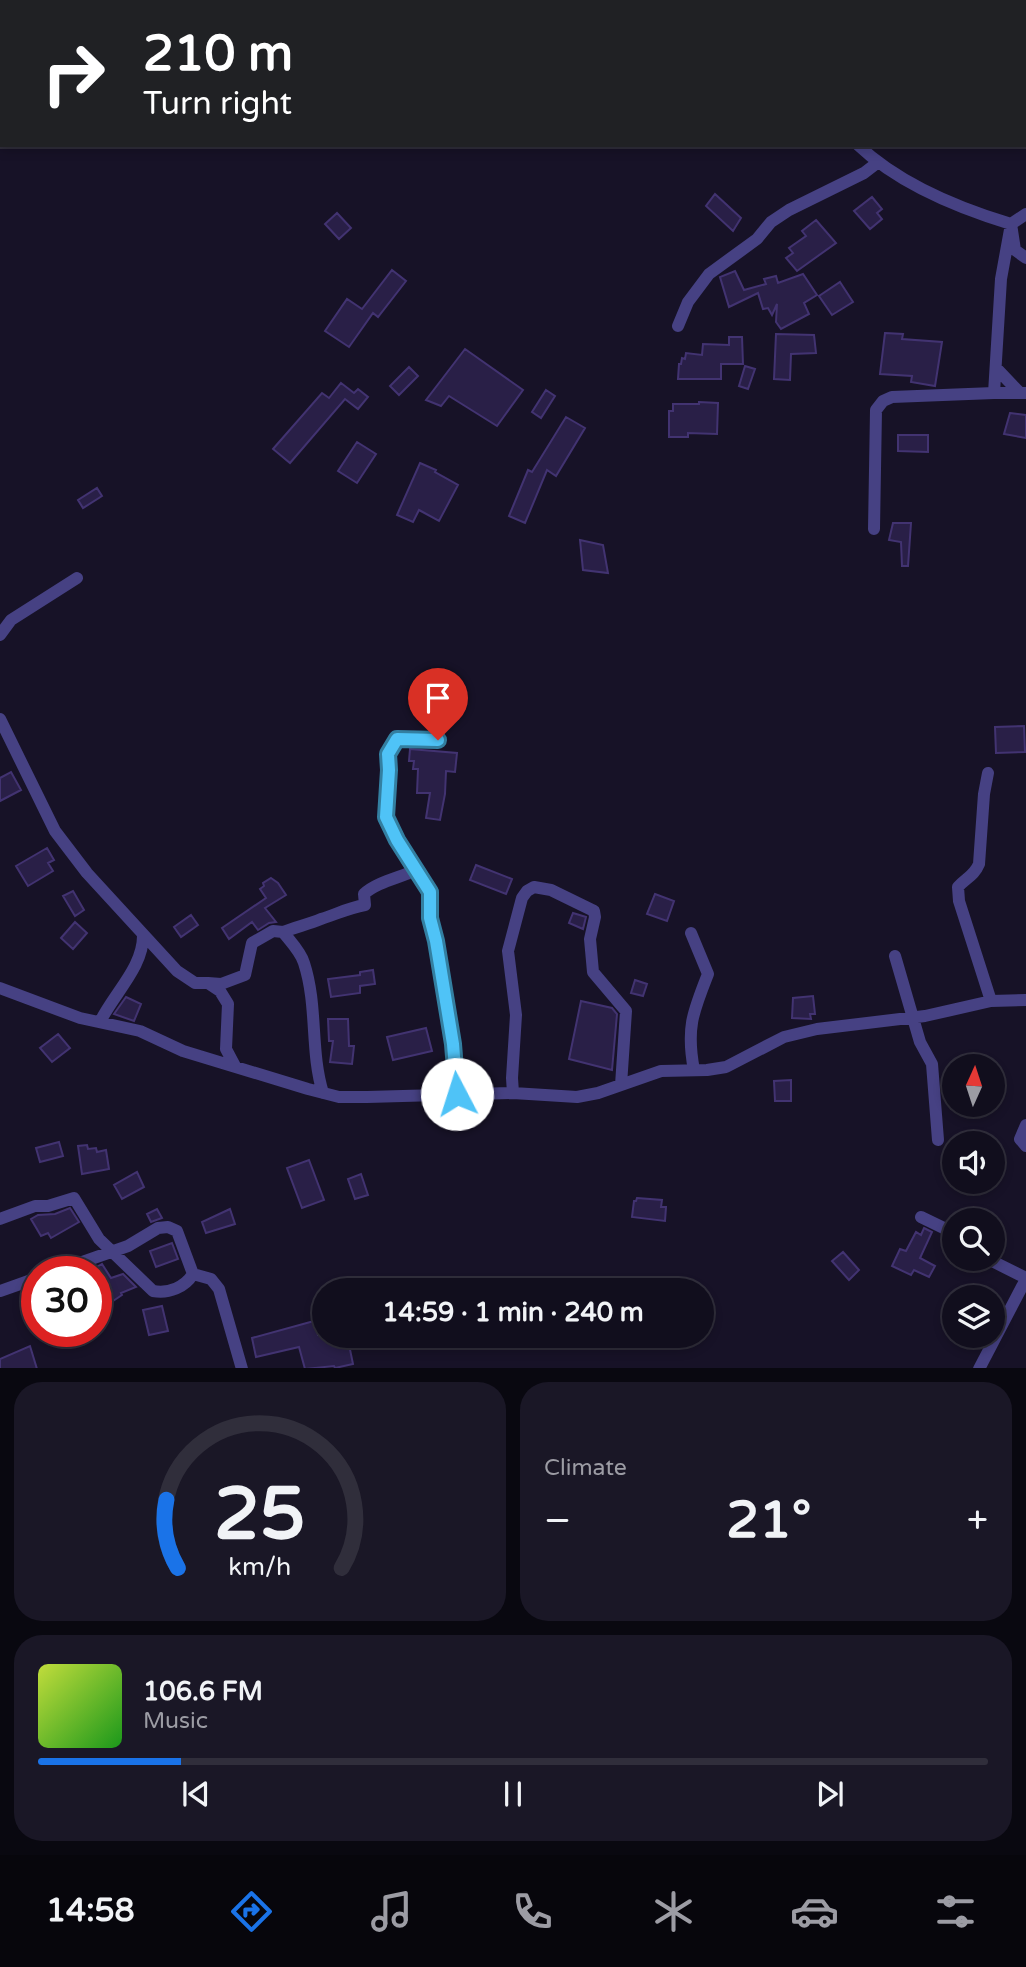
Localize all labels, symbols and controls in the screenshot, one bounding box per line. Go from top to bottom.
text: 210 m [143,25,293,84]
icon: right [28,28,119,119]
text: Turn right [143,85,292,123]
pin [408,668,468,740]
icon: arrive [419,679,457,717]
north arrow [942,1054,1004,1116]
map controls [942,1054,1005,1348]
position arrow [420,1057,494,1131]
button: sound [942,1131,1005,1194]
button: search [942,1208,1005,1271]
speed limit sign: 30 [21,1256,112,1347]
button: layers [942,1285,1005,1348]
text: 14:59 · 1 min · 240 m [382,1297,644,1328]
text: Climate [544,1454,627,1482]
text: 25 [214,1471,306,1559]
text: 21° [726,1489,811,1552]
text: − [544,1498,571,1544]
text: + [967,1498,988,1544]
text: km/h [229,1551,291,1581]
text: 106.6 FM [143,1676,263,1707]
text: Music [143,1707,208,1735]
icon: previous [177,1775,215,1813]
icon: pause [494,1775,532,1813]
icon: next [811,1775,849,1813]
icon: directions [227,1887,276,1936]
icon: music [367,1887,416,1936]
icon: phone [508,1887,557,1936]
icon: climate [649,1887,698,1936]
icon: car [790,1887,839,1936]
icon: filters [931,1887,980,1936]
text: 14:58 [46,1892,135,1930]

